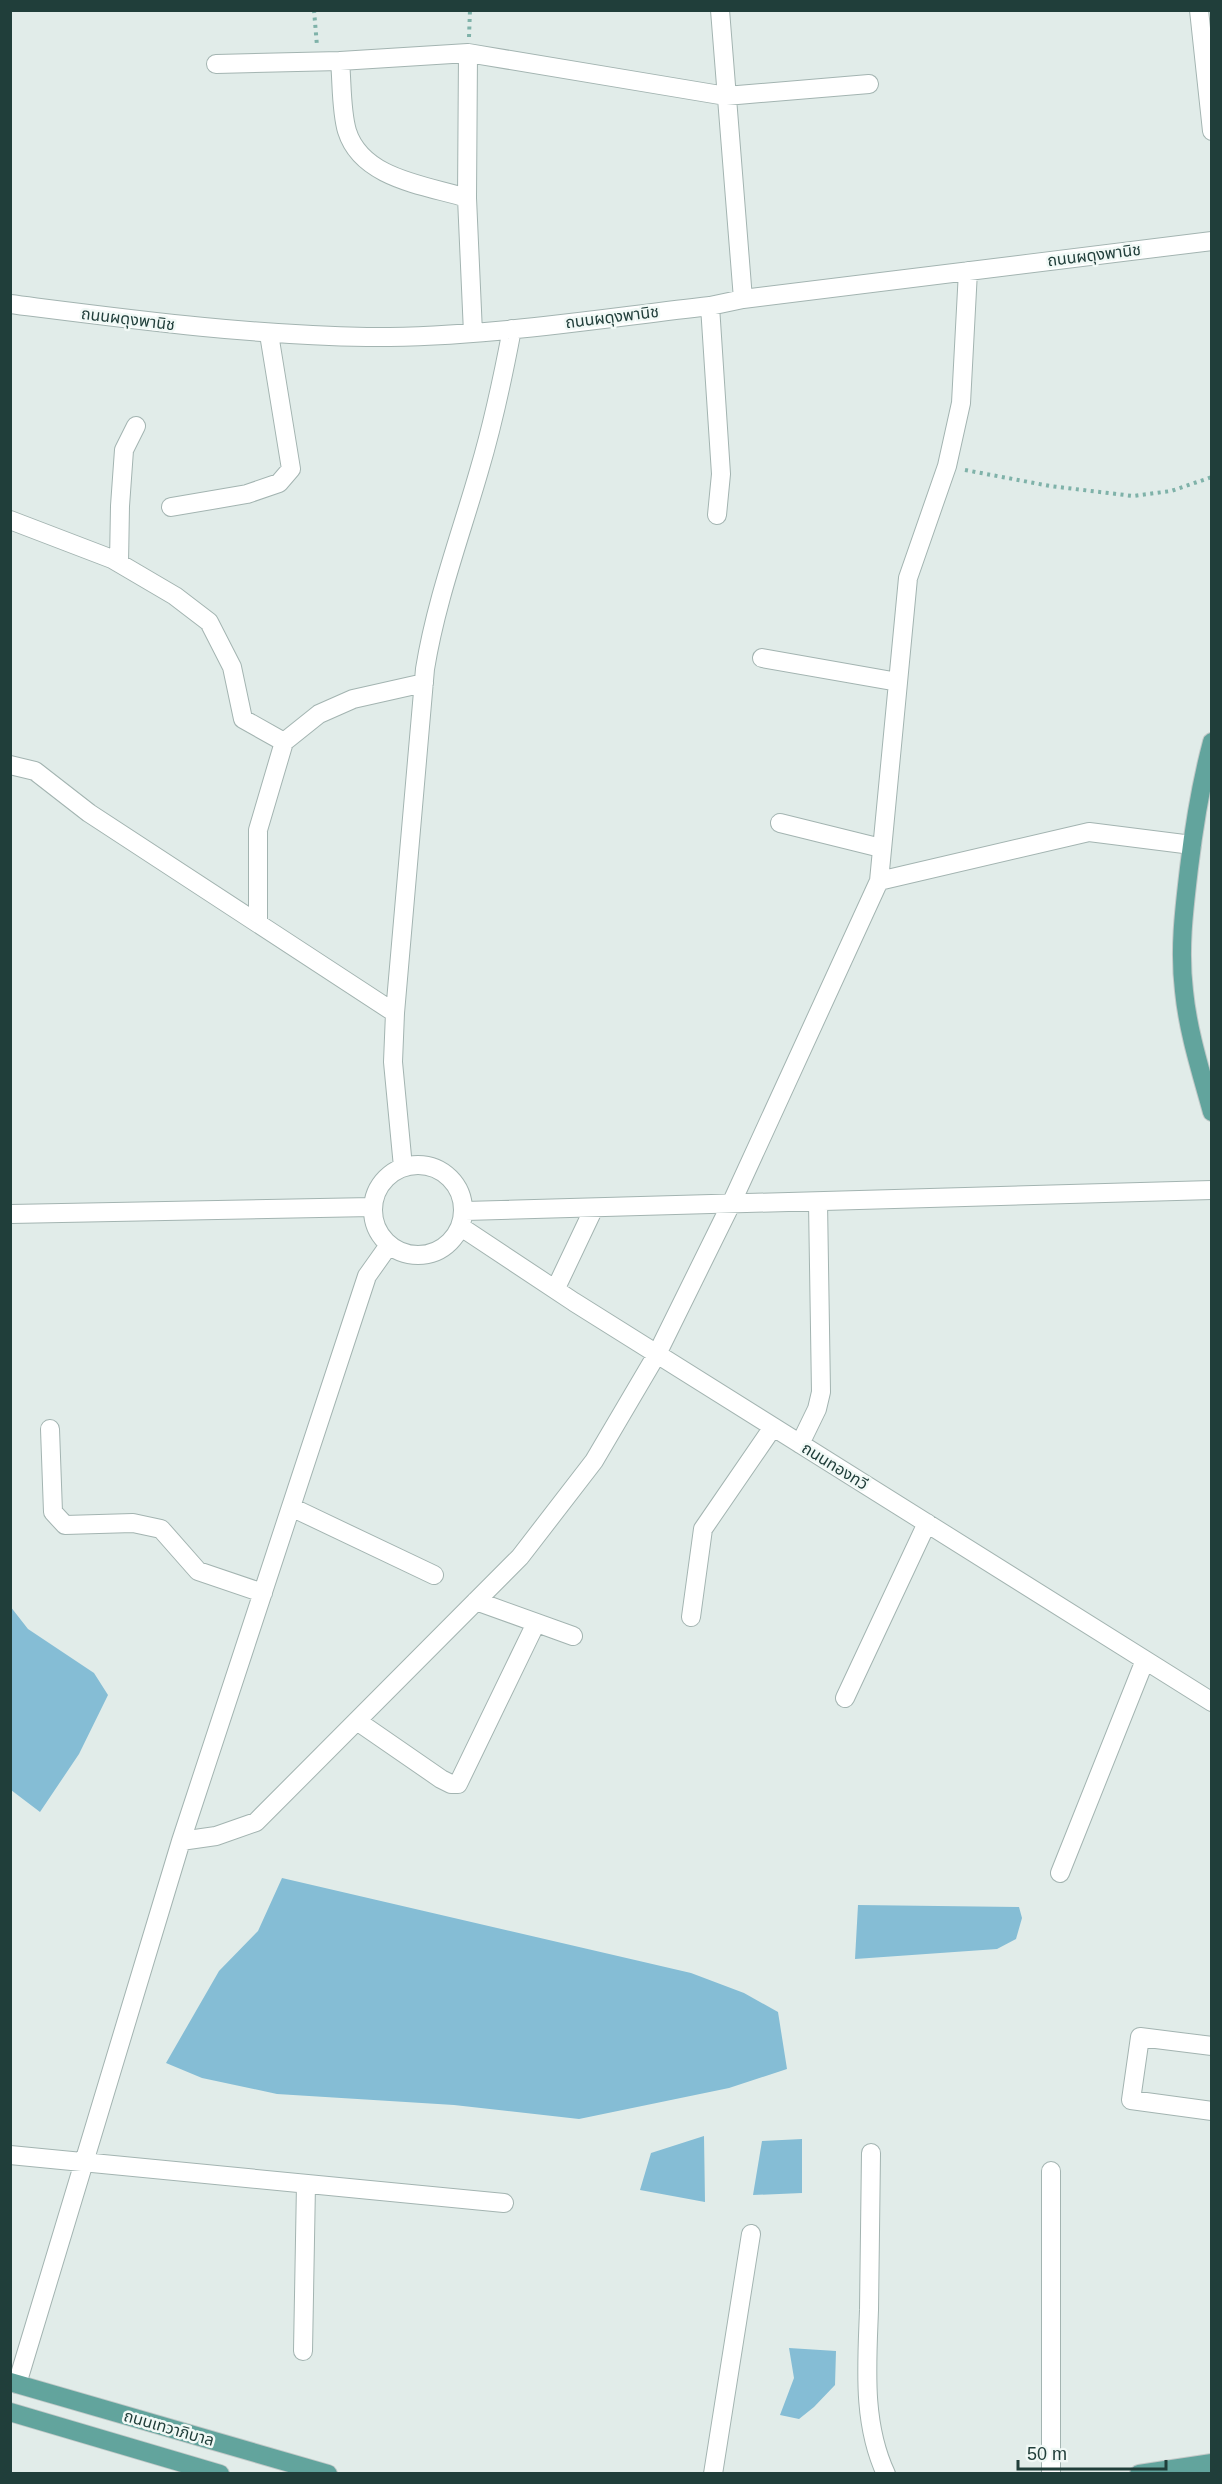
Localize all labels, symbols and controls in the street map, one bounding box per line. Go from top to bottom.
street label: ถนนผดุงพานิช [1046,241,1142,270]
street label: ถนนผดุงพานิช [564,303,660,332]
street label: ถนนผดุงพานิช [80,305,176,334]
street label: ถนนทองทวี [799,1439,871,1493]
street label: ถนนเทวาภิบาล [122,2407,216,2449]
scale bar [1018,2433,1166,2471]
text: 50 m [1027,2444,1067,2464]

